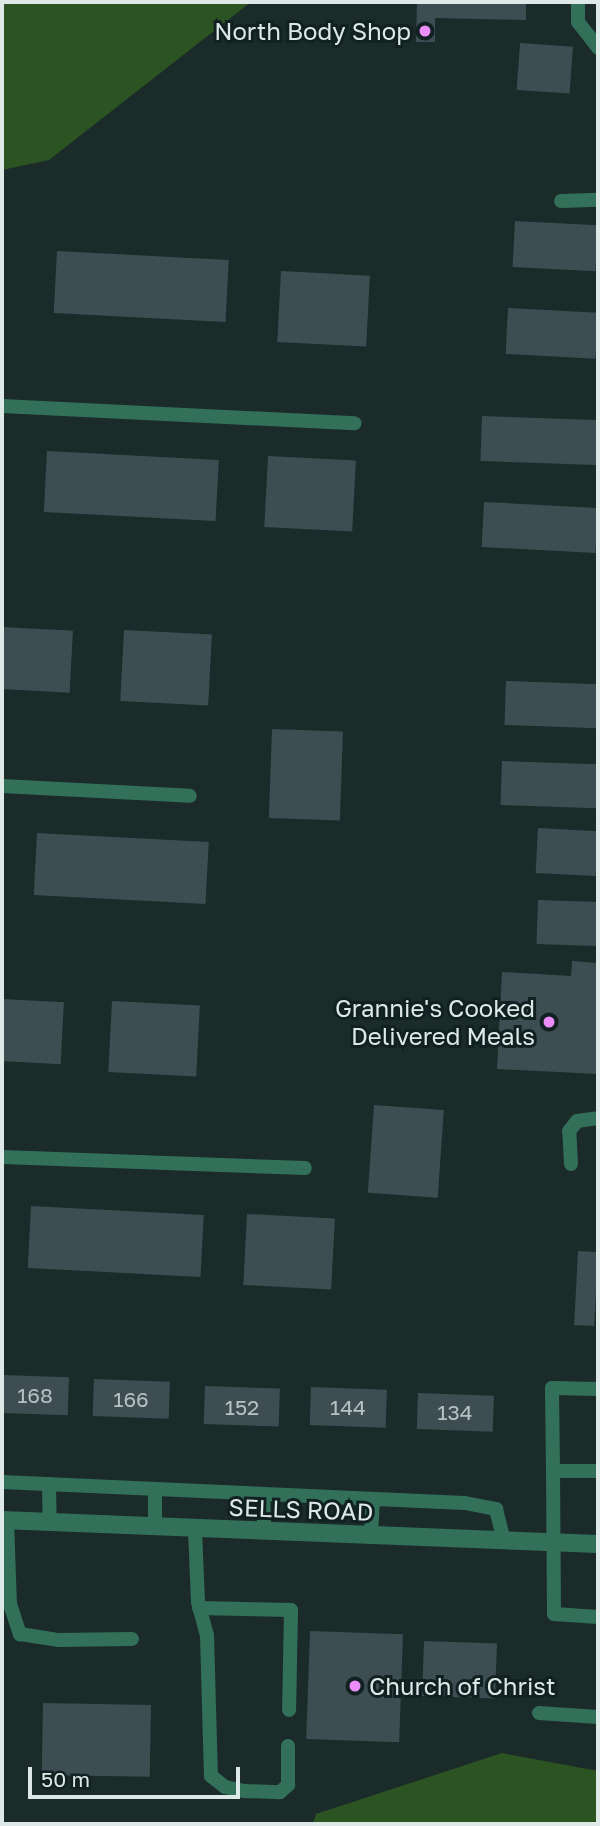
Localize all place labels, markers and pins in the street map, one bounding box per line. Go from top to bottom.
place label: North Body Shop [214,17,411,45]
marker: North Body Shop [417,23,433,39]
place label: Grannie's Cooked Delivered Meals [335,994,535,1050]
marker: Grannie's Cooked Delivered Meals [541,1014,557,1030]
place label: Church of Christ [369,1672,556,1700]
marker: Church of Christ [347,1678,363,1694]

